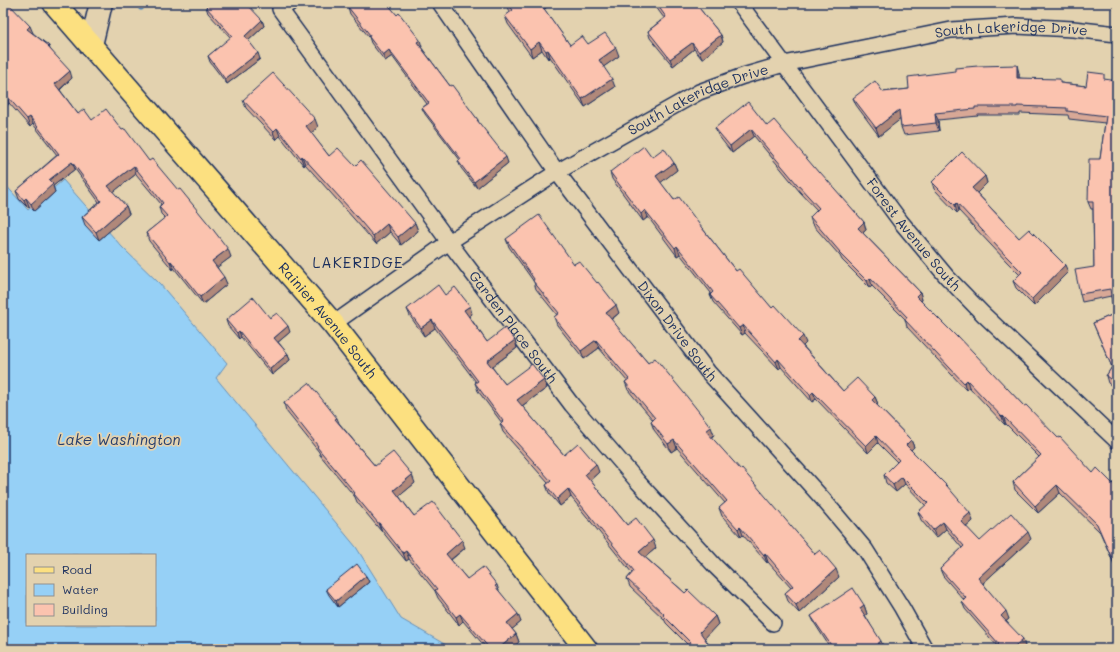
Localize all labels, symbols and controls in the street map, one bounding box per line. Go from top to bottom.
street label: South Lakeridge Drive [933,16,1089,42]
street label: South Lakeridge Drive [624,59,771,139]
street label: Forest Avenue South [863,174,965,295]
district label: LAKERIDGE [312,252,404,272]
street label: Rainier Avenue South [274,258,382,382]
street label: Garden Place South [465,267,562,387]
street label: Dixon Drive South [634,277,722,385]
water label: Lake Washington [58,429,180,449]
legend [26,554,156,626]
text: Road [62,561,92,577]
text: Water [62,581,99,597]
text: Building [62,601,108,617]

